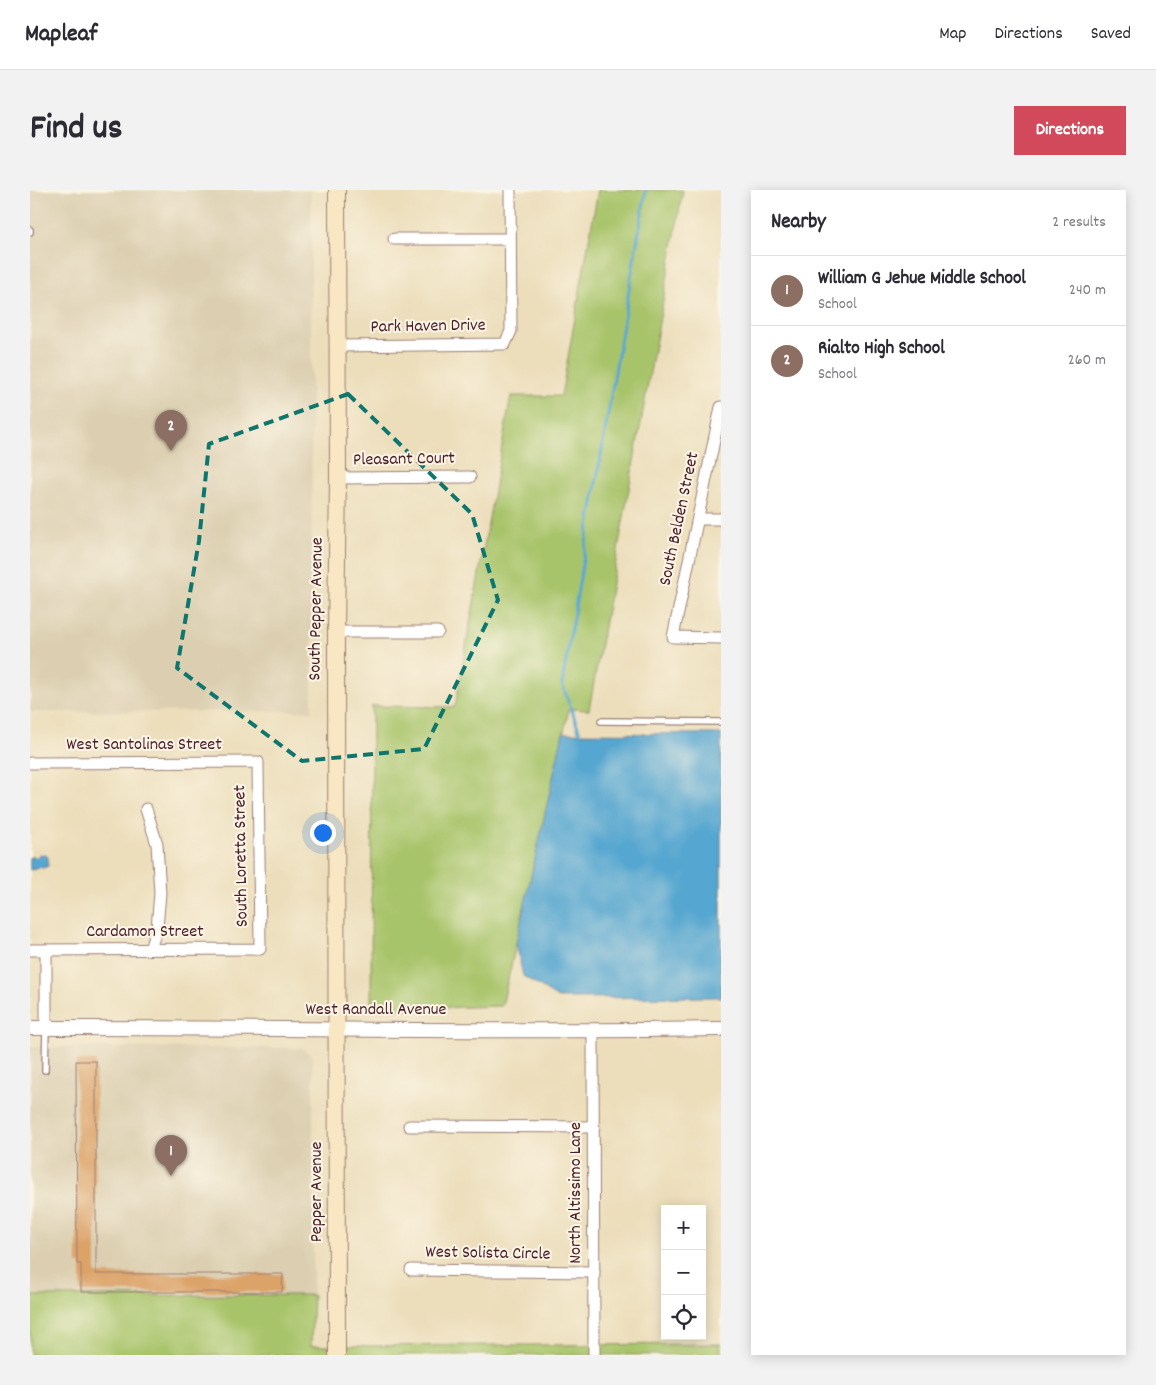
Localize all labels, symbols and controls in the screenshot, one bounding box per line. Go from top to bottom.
text: Mapleaf [25,18,97,52]
text: Map [939,22,966,47]
text: Directions [994,22,1063,47]
text: Saved [1091,22,1131,47]
text: Find us [30,105,122,155]
button: Directions [1014,106,1126,155]
text: Nearby [771,208,826,238]
text: 2 results [1052,211,1106,234]
text: William G Jehue Middle School [818,266,1026,293]
text: 1 [785,279,789,302]
text: 240 m [1069,279,1106,302]
text: School [818,293,857,316]
street label: Park Haven Drive [370,313,486,341]
text: Rialto High School [818,336,945,363]
text: 2 [784,349,791,372]
text: 260 m [1068,349,1106,372]
text: School [818,363,857,386]
pin: 2 [155,410,187,451]
street label: Pleasant Court [353,447,456,473]
street label: South Belden Street [654,450,706,588]
street label: South Pepper Avenue [303,537,331,681]
street label: West Santolinas Street [66,733,222,758]
street label: South Loretta Street [228,784,256,927]
your location [310,820,336,846]
street label: Cardamon Street [86,920,204,945]
street label: West Randall Avenue [306,998,447,1023]
street label: North Altissimo Lane [564,1122,589,1264]
pin: 1 [155,1135,187,1176]
street label: Pepper Avenue [305,1142,330,1242]
map controls [661,1205,706,1340]
button: + [661,1205,706,1250]
street label: West Solista Circle [425,1240,551,1268]
button: − [661,1250,706,1295]
button: locate [661,1295,706,1340]

